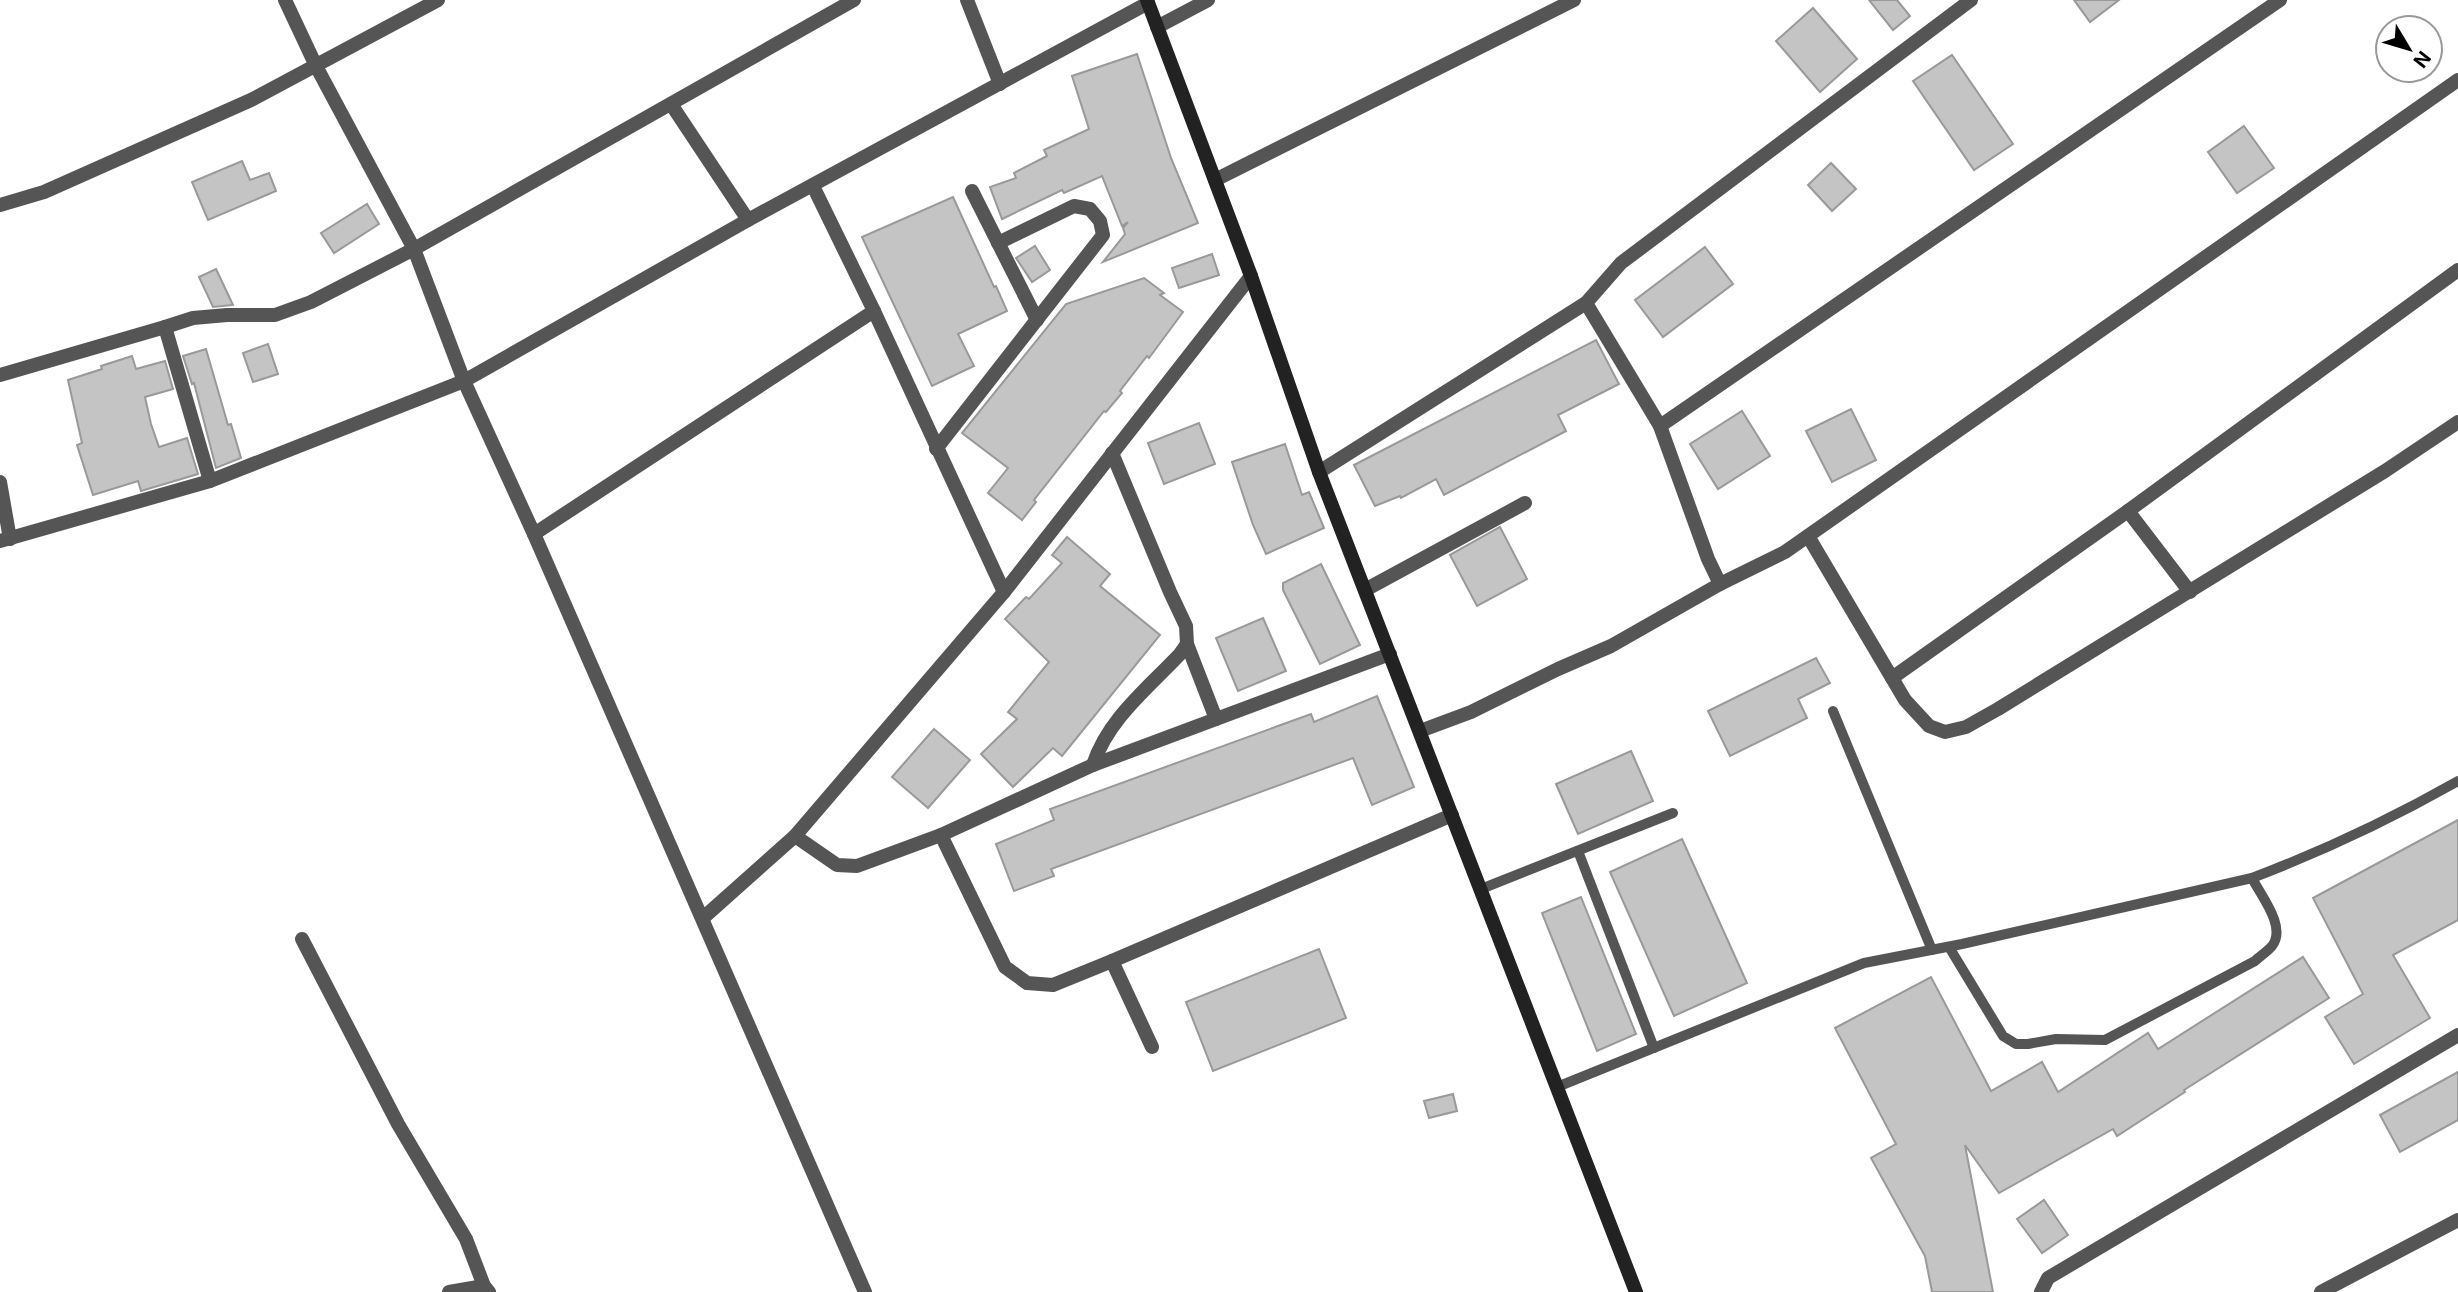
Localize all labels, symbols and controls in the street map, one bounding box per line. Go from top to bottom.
north arrow [2374,14,2444,84]
text: N [2408,46,2436,72]

